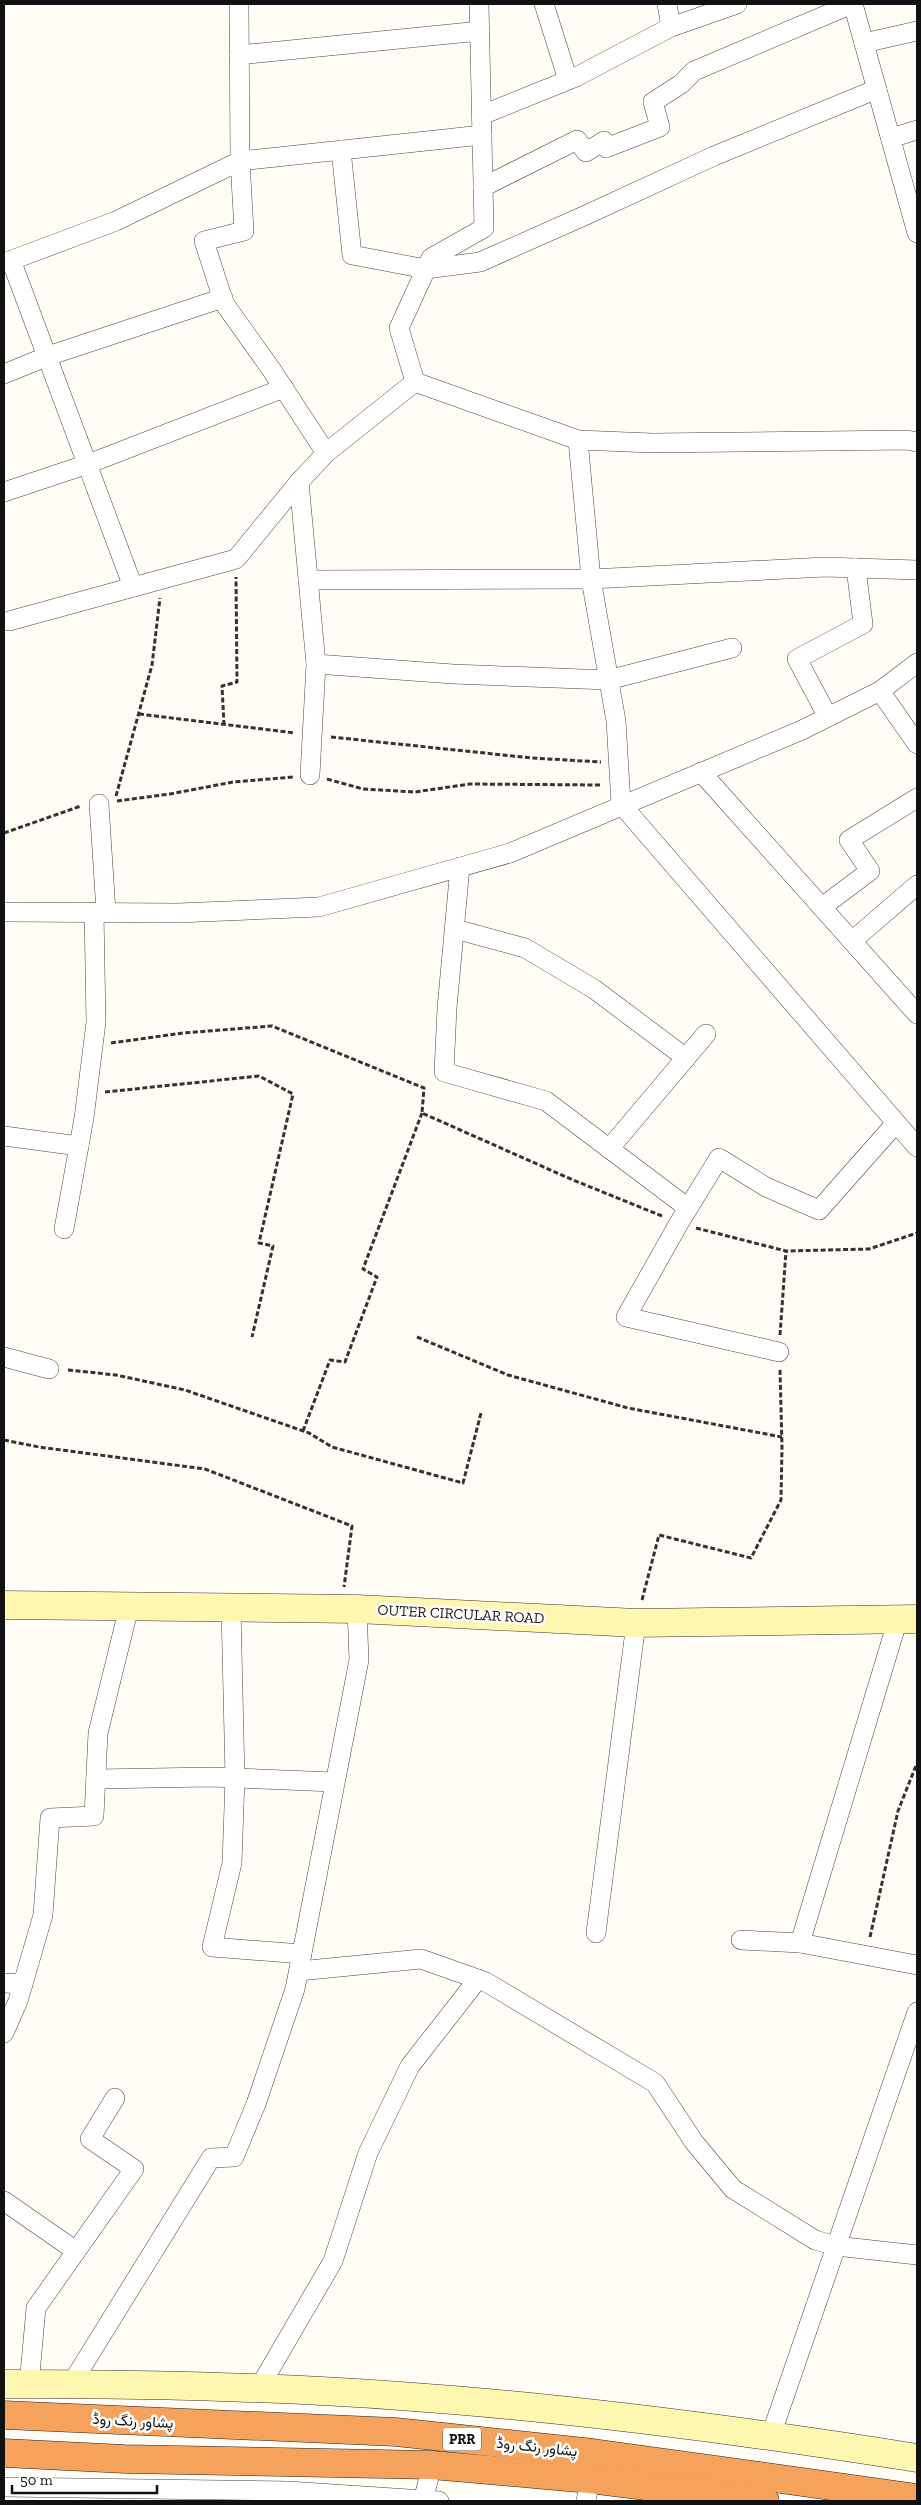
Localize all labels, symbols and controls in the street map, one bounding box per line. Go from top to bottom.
street label: OUTER CIRCULAR ROAD [377,1601,545,1627]
street label: پشاور رنگ روڈ [92,2410,174,2433]
road number: PRR [443,2428,481,2450]
street label: پشاور رنگ روڈ [496,2434,578,2461]
scale bar [12,2462,158,2494]
text: 50 m [20,2471,53,2489]

